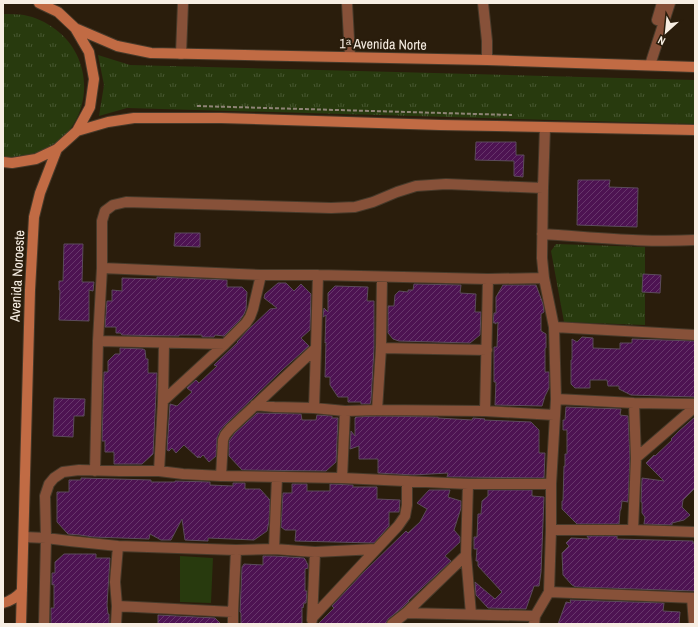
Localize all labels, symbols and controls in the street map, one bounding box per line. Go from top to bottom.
north arrow [646,12,686,52]
text: N [655,33,668,49]
street label: 1ᵃ Avenida Norte [339,34,427,54]
street label: Avenida Noroeste [6,230,28,323]

